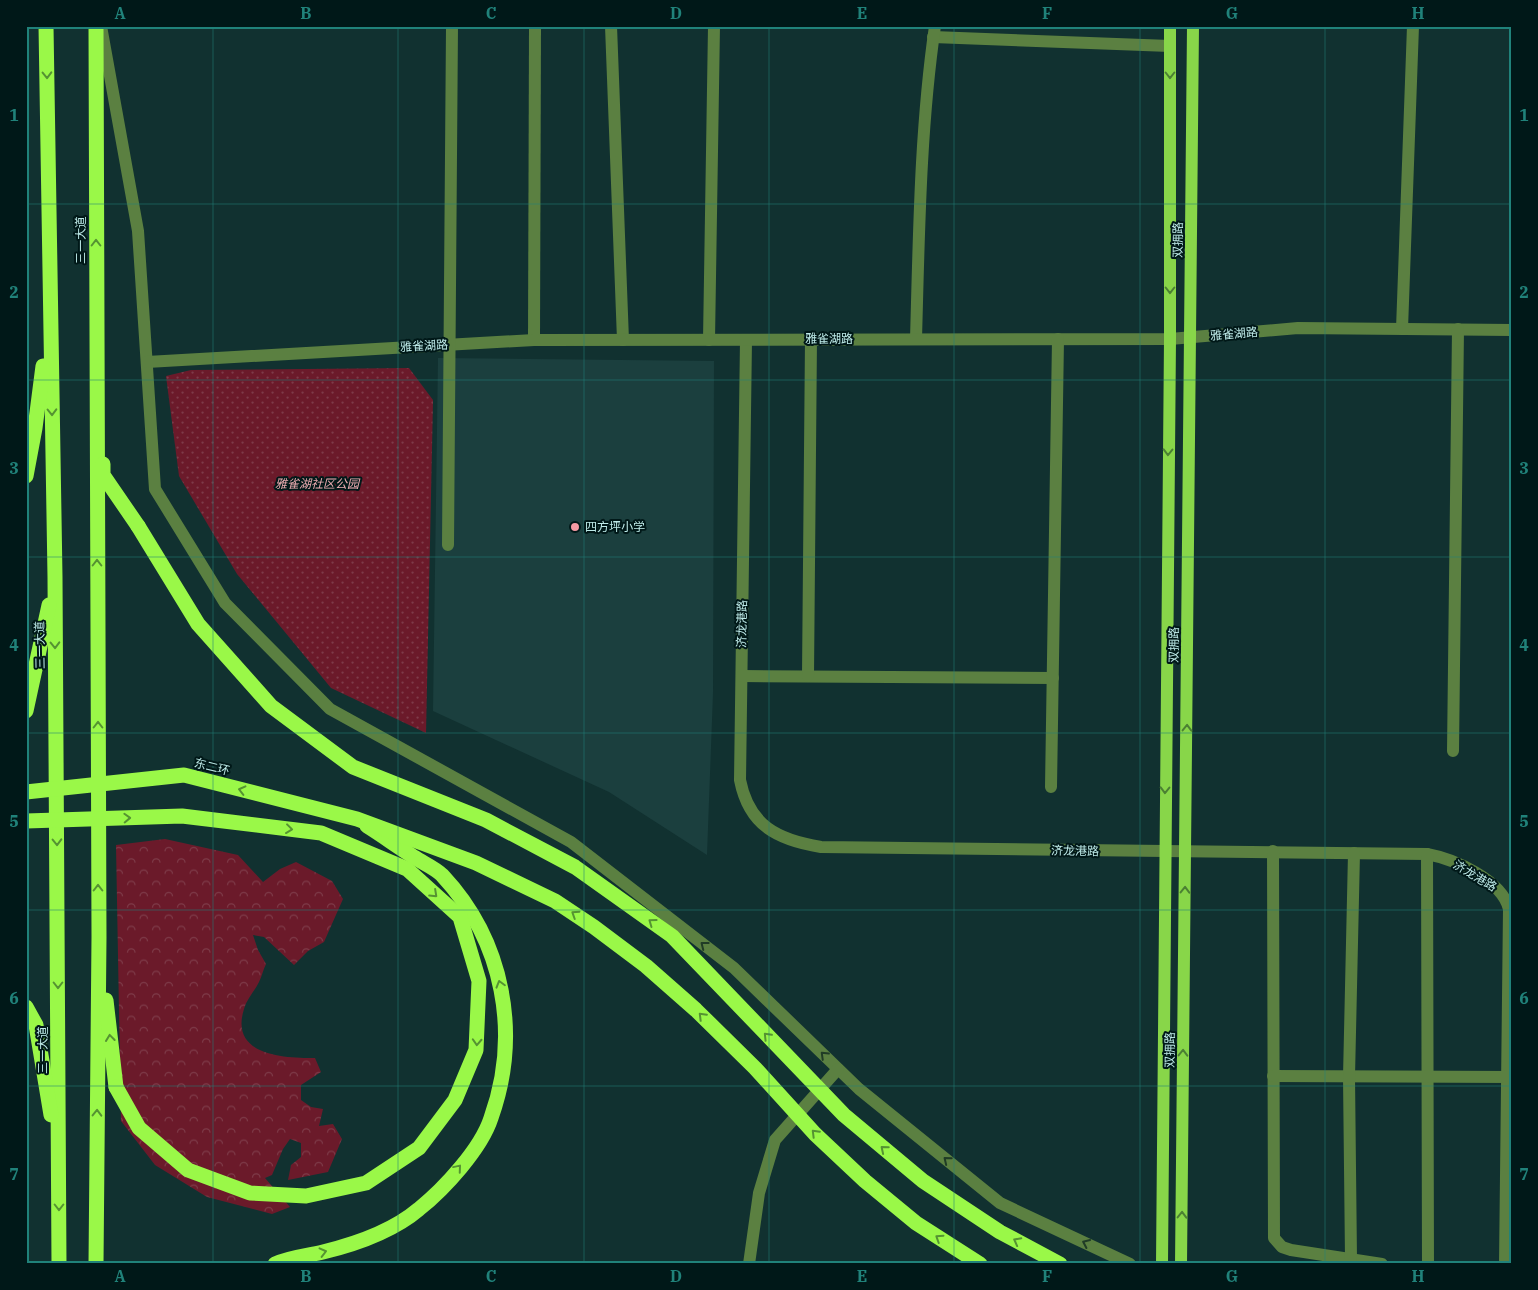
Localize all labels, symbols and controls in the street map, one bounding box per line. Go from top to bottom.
text: A [114,3,126,23]
text: B [300,3,312,23]
text: C [486,3,496,23]
text: D [670,3,682,23]
text: E [857,3,867,23]
text: F [1042,3,1052,23]
text: G [1226,3,1238,23]
text: H [1412,3,1425,23]
one-way arrow [41,71,52,79]
one-way arrow [1165,72,1175,79]
text: 1 [9,105,19,125]
text: 1 [1519,105,1529,125]
street label: 三一大道 [73,216,88,264]
street label: 双拥路 [1170,222,1185,258]
one-way arrow [91,239,101,246]
text: 2 [9,282,19,302]
text: 2 [1519,282,1529,302]
one-way arrow [1165,286,1175,294]
street label: 雅雀湖路 [1209,324,1259,343]
street label: 雅雀湖路 [805,331,853,346]
street label: 雅雀湖路 [400,337,448,354]
one-way arrow [47,409,57,417]
one-way arrow [1163,449,1174,457]
text: 3 [9,458,19,478]
text: 3 [1519,458,1529,478]
park label: 雅雀湖社区公园 [275,476,361,491]
place label: 四方坪小学 [585,519,645,534]
marker: 四方坪小学 [569,521,581,533]
one-way arrow [92,559,102,566]
street label: 济龙港路 [734,600,749,648]
street label: 三一大道 [32,621,47,669]
street label: 双拥路 [1166,627,1181,663]
text: 4 [9,635,19,655]
text: 4 [1519,635,1529,655]
one-way arrow [50,641,61,649]
one-way arrow [93,721,103,729]
one-way arrow [1182,723,1192,731]
street label: 东二环 [193,755,231,778]
one-way arrow [238,785,247,796]
one-way arrow [1159,786,1170,794]
text: 5 [9,811,19,831]
text: 5 [1519,811,1529,831]
one-way arrow [124,813,132,823]
one-way arrow [285,823,293,834]
one-way arrow [52,839,62,847]
street label: 济龙港路 [1051,843,1099,858]
street label: 济龙港路 [1451,857,1500,894]
one-way arrow [93,884,103,892]
one-way arrow [1180,886,1190,894]
one-way arrow [429,888,438,897]
one-way arrow [572,911,581,921]
one-way arrow [648,919,658,928]
one-way arrow [700,942,710,951]
one-way arrow [495,979,506,988]
one-way arrow [53,981,63,989]
text: 6 [9,988,19,1008]
text: 6 [1519,988,1529,1008]
one-way arrow [699,1013,708,1022]
street label: 三一大道 [35,1026,50,1074]
street label: 双拥路 [1162,1032,1177,1068]
one-way arrow [764,1033,773,1042]
one-way arrow [105,1034,116,1042]
one-way arrow [471,1039,482,1047]
one-way arrow [1178,1048,1188,1056]
one-way arrow [820,1052,829,1061]
one-way arrow [92,1109,102,1116]
one-way arrow [811,1130,820,1139]
one-way arrow [881,1146,890,1154]
one-way arrow [944,1158,953,1166]
text: 7 [9,1164,19,1184]
text: 7 [1519,1164,1529,1184]
one-way arrow [452,1165,461,1174]
one-way arrow [54,1204,64,1211]
one-way arrow [1177,1211,1187,1218]
one-way arrow [935,1234,944,1244]
one-way arrow [1013,1237,1022,1247]
one-way arrow [1082,1239,1091,1249]
one-way arrow [318,1247,327,1258]
text: A [114,1266,126,1286]
text: B [300,1266,312,1286]
text: C [486,1266,496,1286]
text: D [670,1266,682,1286]
text: E [857,1266,867,1286]
text: F [1042,1266,1052,1286]
text: G [1226,1266,1238,1286]
text: H [1412,1266,1425,1286]

